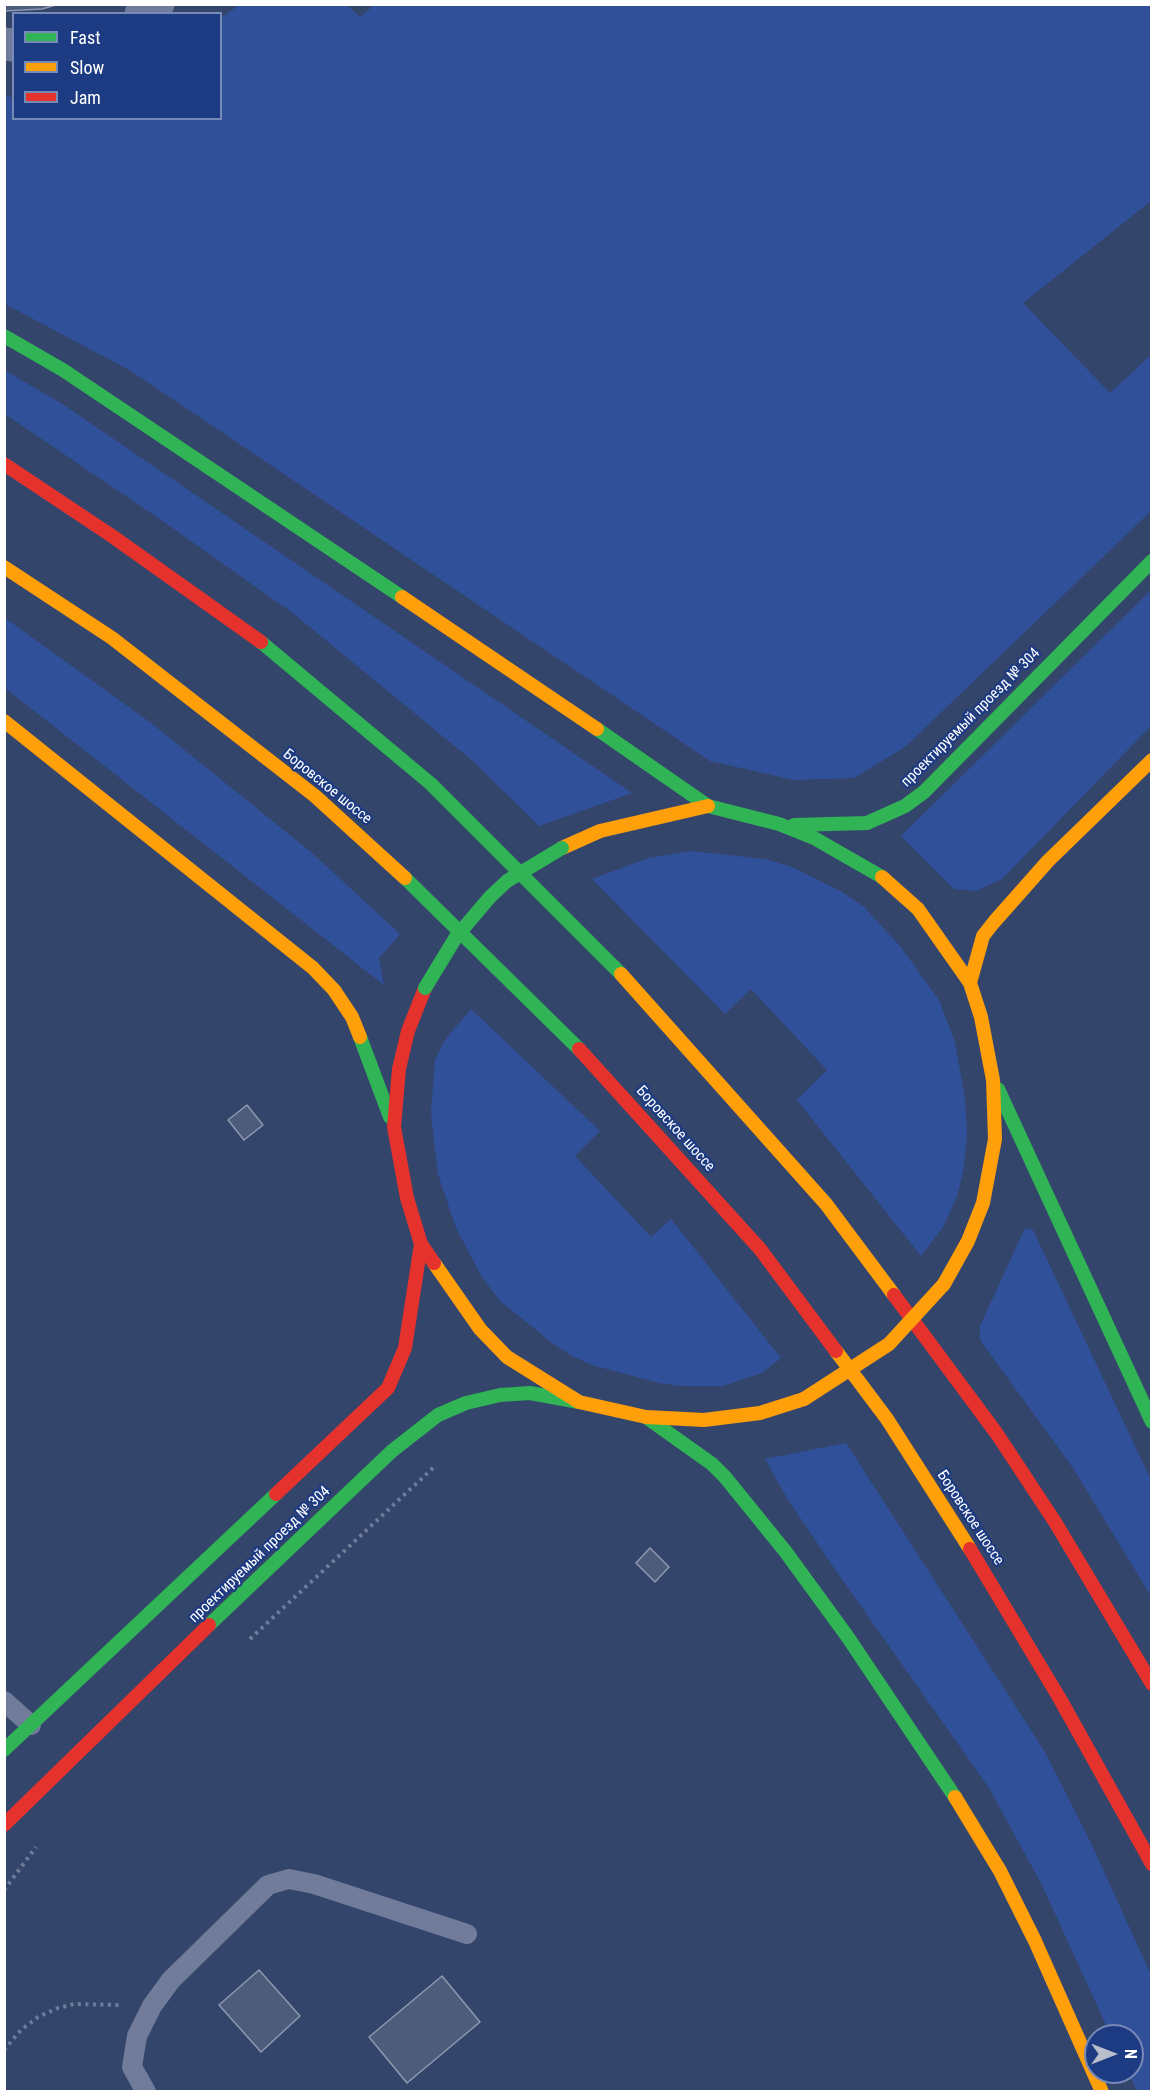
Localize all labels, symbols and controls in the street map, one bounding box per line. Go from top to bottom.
legend [12,12,222,120]
text: Fast [70,27,101,48]
text: Slow [70,57,104,78]
text: Jam [70,87,101,108]
street label: проектируемый проезд № 304 [898,645,1044,791]
street label: Боровское шоссе [279,746,375,828]
street label: Боровское шоссе [632,1082,718,1176]
street label: Боровское шоссе [933,1467,1007,1569]
street label: проектируемый проезд № 304 [186,1483,334,1627]
north arrow [1084,2024,1144,2084]
text: N [1121,2049,1140,2059]

